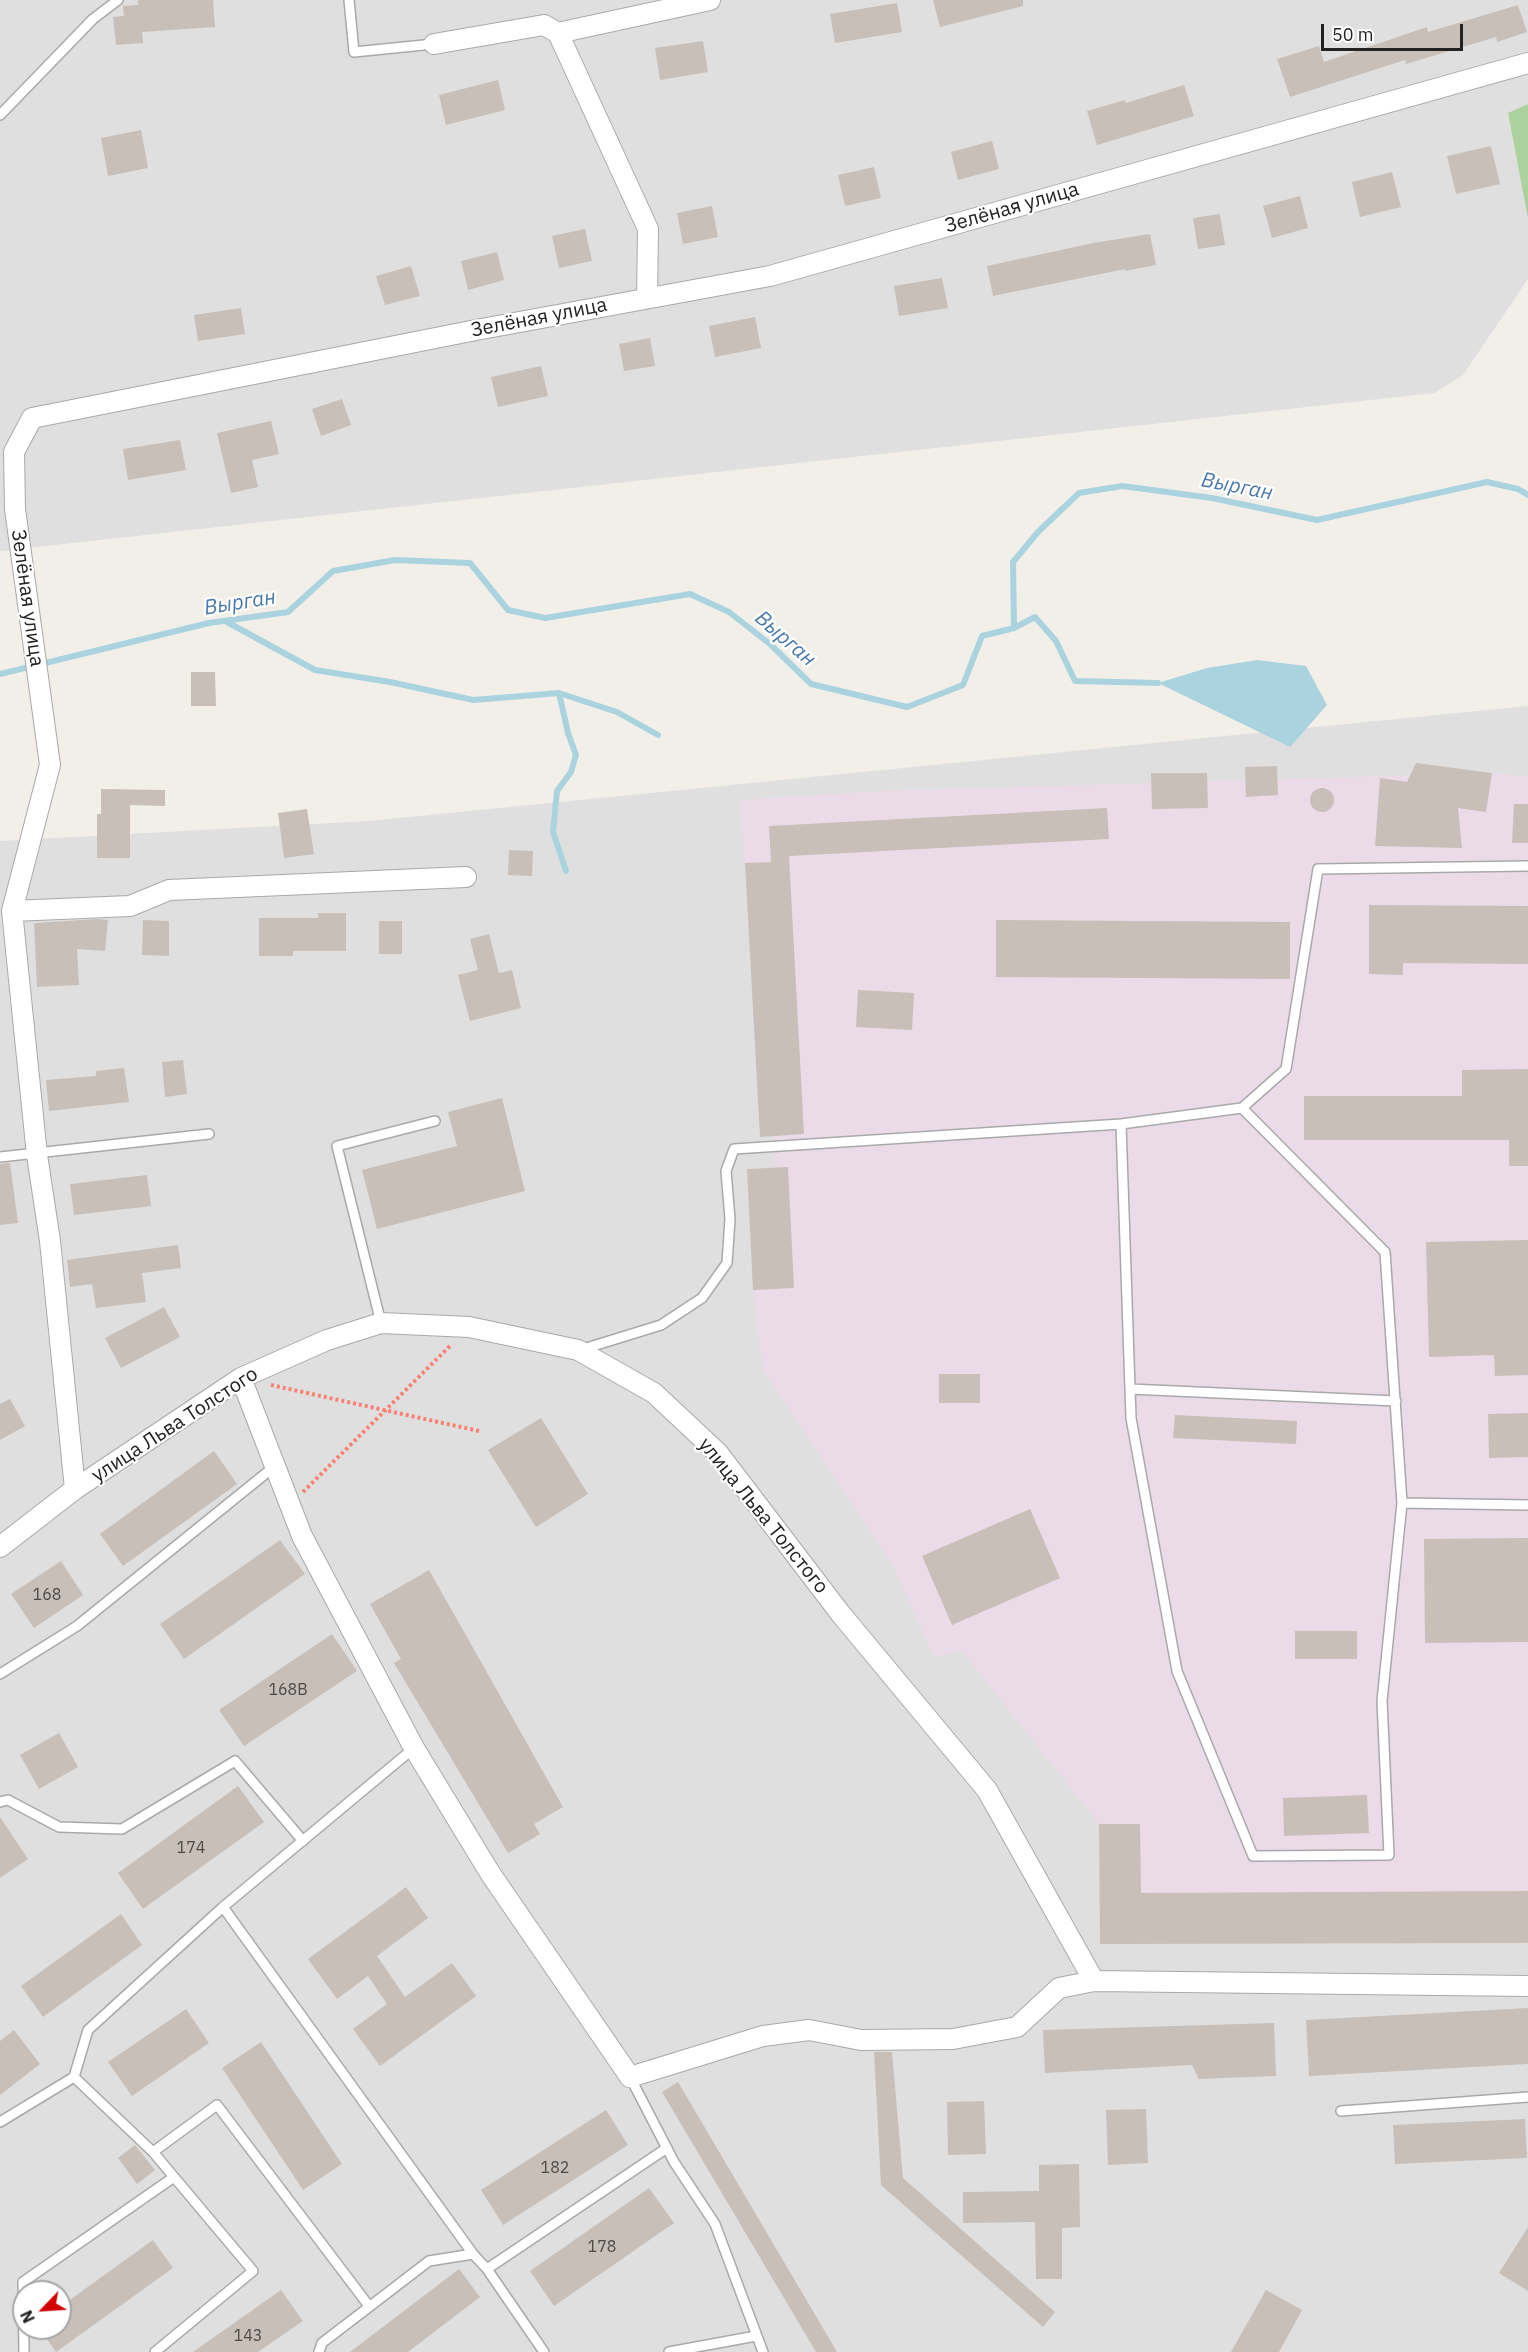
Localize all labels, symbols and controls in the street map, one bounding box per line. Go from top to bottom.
scale bar [1324,12,1466,50]
text: 50 m [1332,23,1374,46]
street label: Зелёная улица [942,177,1082,239]
street label: Зелёная улица [469,293,609,343]
water label: Вырган [1199,468,1275,506]
street label: Зелёная улица [5,528,49,668]
water label: Вырган [202,585,278,621]
water label: Вырган [749,606,821,672]
street label: улица Льва Толстого [87,1362,263,1488]
street label: улица Льва Толстого [693,1433,833,1599]
house number: 168 [33,1585,61,1605]
house number: 168В [268,1680,308,1700]
house number: 174 [177,1838,205,1858]
house number: 182 [541,2158,569,2178]
house number: 178 [588,2237,616,2257]
north arrow [12,2280,72,2340]
text: N [16,2307,39,2326]
house number: 143 [234,2326,262,2346]

